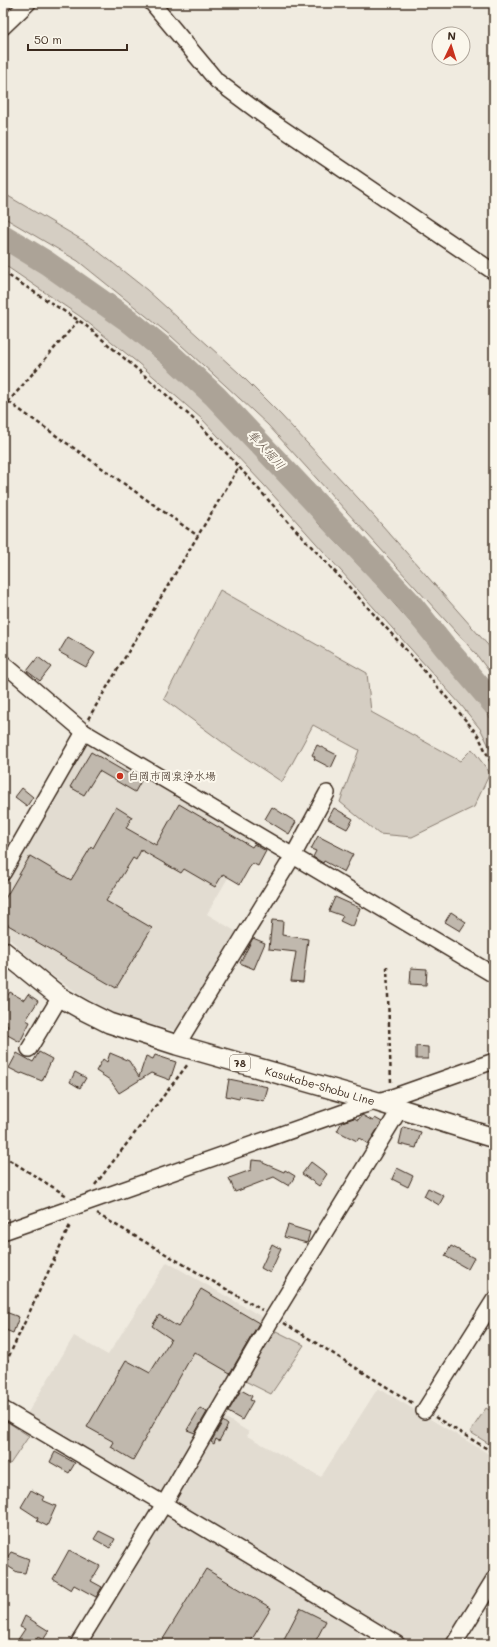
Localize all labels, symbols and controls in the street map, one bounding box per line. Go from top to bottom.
scale bar [28,26,127,52]
north arrow [431,26,471,66]
text: N [447,28,456,43]
text: 50 m [34,31,62,47]
water label: 隼人堀川 [245,426,289,472]
place label: 白岡市岡泉浄水場 [128,768,216,783]
marker: 白岡市岡泉浄水場 [115,771,125,781]
road number: 78 [230,1055,250,1071]
street label: Kasukabe-Shobu Line [263,1063,377,1108]

